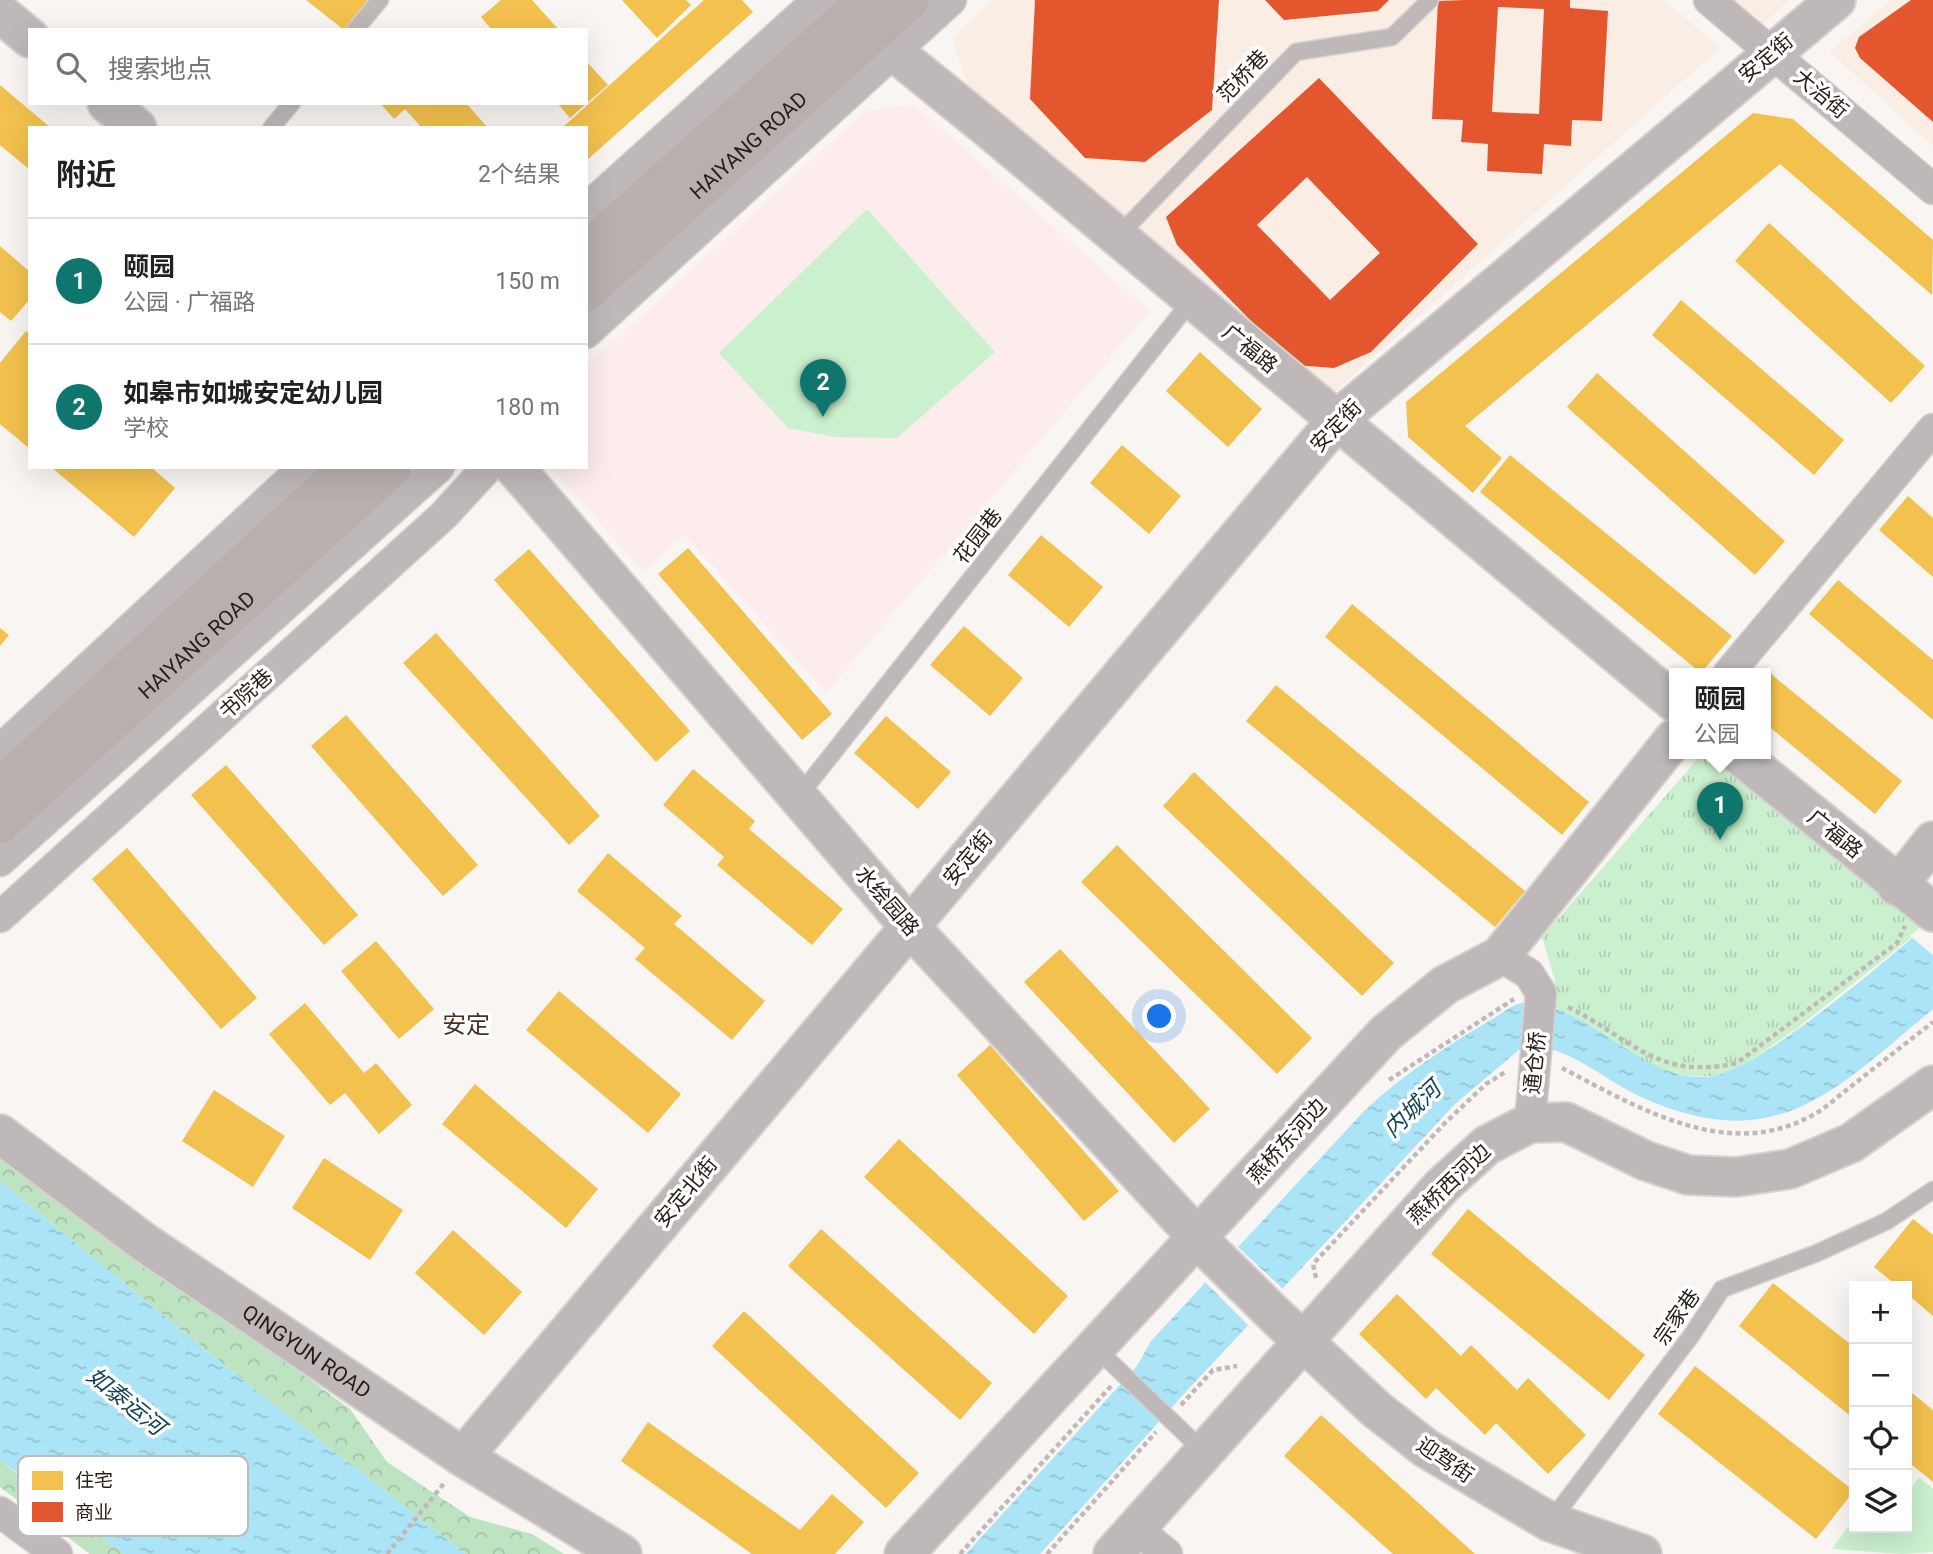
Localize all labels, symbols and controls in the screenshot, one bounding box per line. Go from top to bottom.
search box [28,28,588,105]
street label: 安定街 [1734,29,1798,87]
street label: 范桥巷 [1212,45,1274,107]
icon: search [52,48,90,86]
text: 搜索地点 [108,54,212,84]
street label: 大治街 [1789,65,1853,123]
street label: HAIYANG ROAD [685,87,812,204]
text: 附近 [56,157,116,192]
text: 2个结果 [478,161,560,188]
text: 颐园 [123,252,175,282]
text: 1 [72,268,86,295]
text: 150 m [495,268,560,295]
text: 公园 · 广福路 [123,289,255,316]
street label: 广福路 [1218,320,1282,378]
pin: 2 [800,359,846,417]
text: 如皋市如城安定幼儿园 [123,378,383,408]
text: 2 [72,394,86,421]
text: 180 m [495,394,560,421]
street label: 安定街 [1305,395,1367,457]
text: 学校 [123,415,169,442]
street label: 花园巷 [949,504,1007,568]
street label: HAIYANG ROAD [134,586,260,704]
street label: 书院巷 [215,664,277,724]
popup [1669,668,1771,759]
text: 颐园 [1694,684,1746,714]
text: 公园 [1694,721,1740,748]
pin: 1 [1697,782,1743,840]
street label: 广福路 [1803,805,1867,863]
street label: 安定街 [939,826,997,890]
street label: 水绘园路 [850,861,924,941]
your location [1142,999,1176,1033]
district label: 安定 [442,1011,490,1039]
street label: 通仓桥 [1520,1030,1550,1096]
water label: 内城河 [1378,1073,1449,1143]
street label: 燕桥东河边 [1243,1094,1331,1188]
street label: 燕桥西河边 [1403,1139,1495,1229]
street label: 安定北街 [650,1152,722,1232]
map controls [1849,1281,1912,1533]
button: + [1849,1281,1912,1344]
street label: 宗家巷 [1649,1284,1705,1350]
street label: QINGYUN ROAD [238,1300,375,1403]
button: − [1849,1344,1912,1407]
water label: 如泰运河 [81,1362,173,1443]
button: locate [1849,1407,1912,1470]
street label: 迎驾街 [1412,1432,1478,1488]
legend [18,1456,248,1536]
text: 住宅 [75,1469,113,1492]
button: layers [1849,1470,1912,1533]
text: 商业 [75,1501,113,1524]

